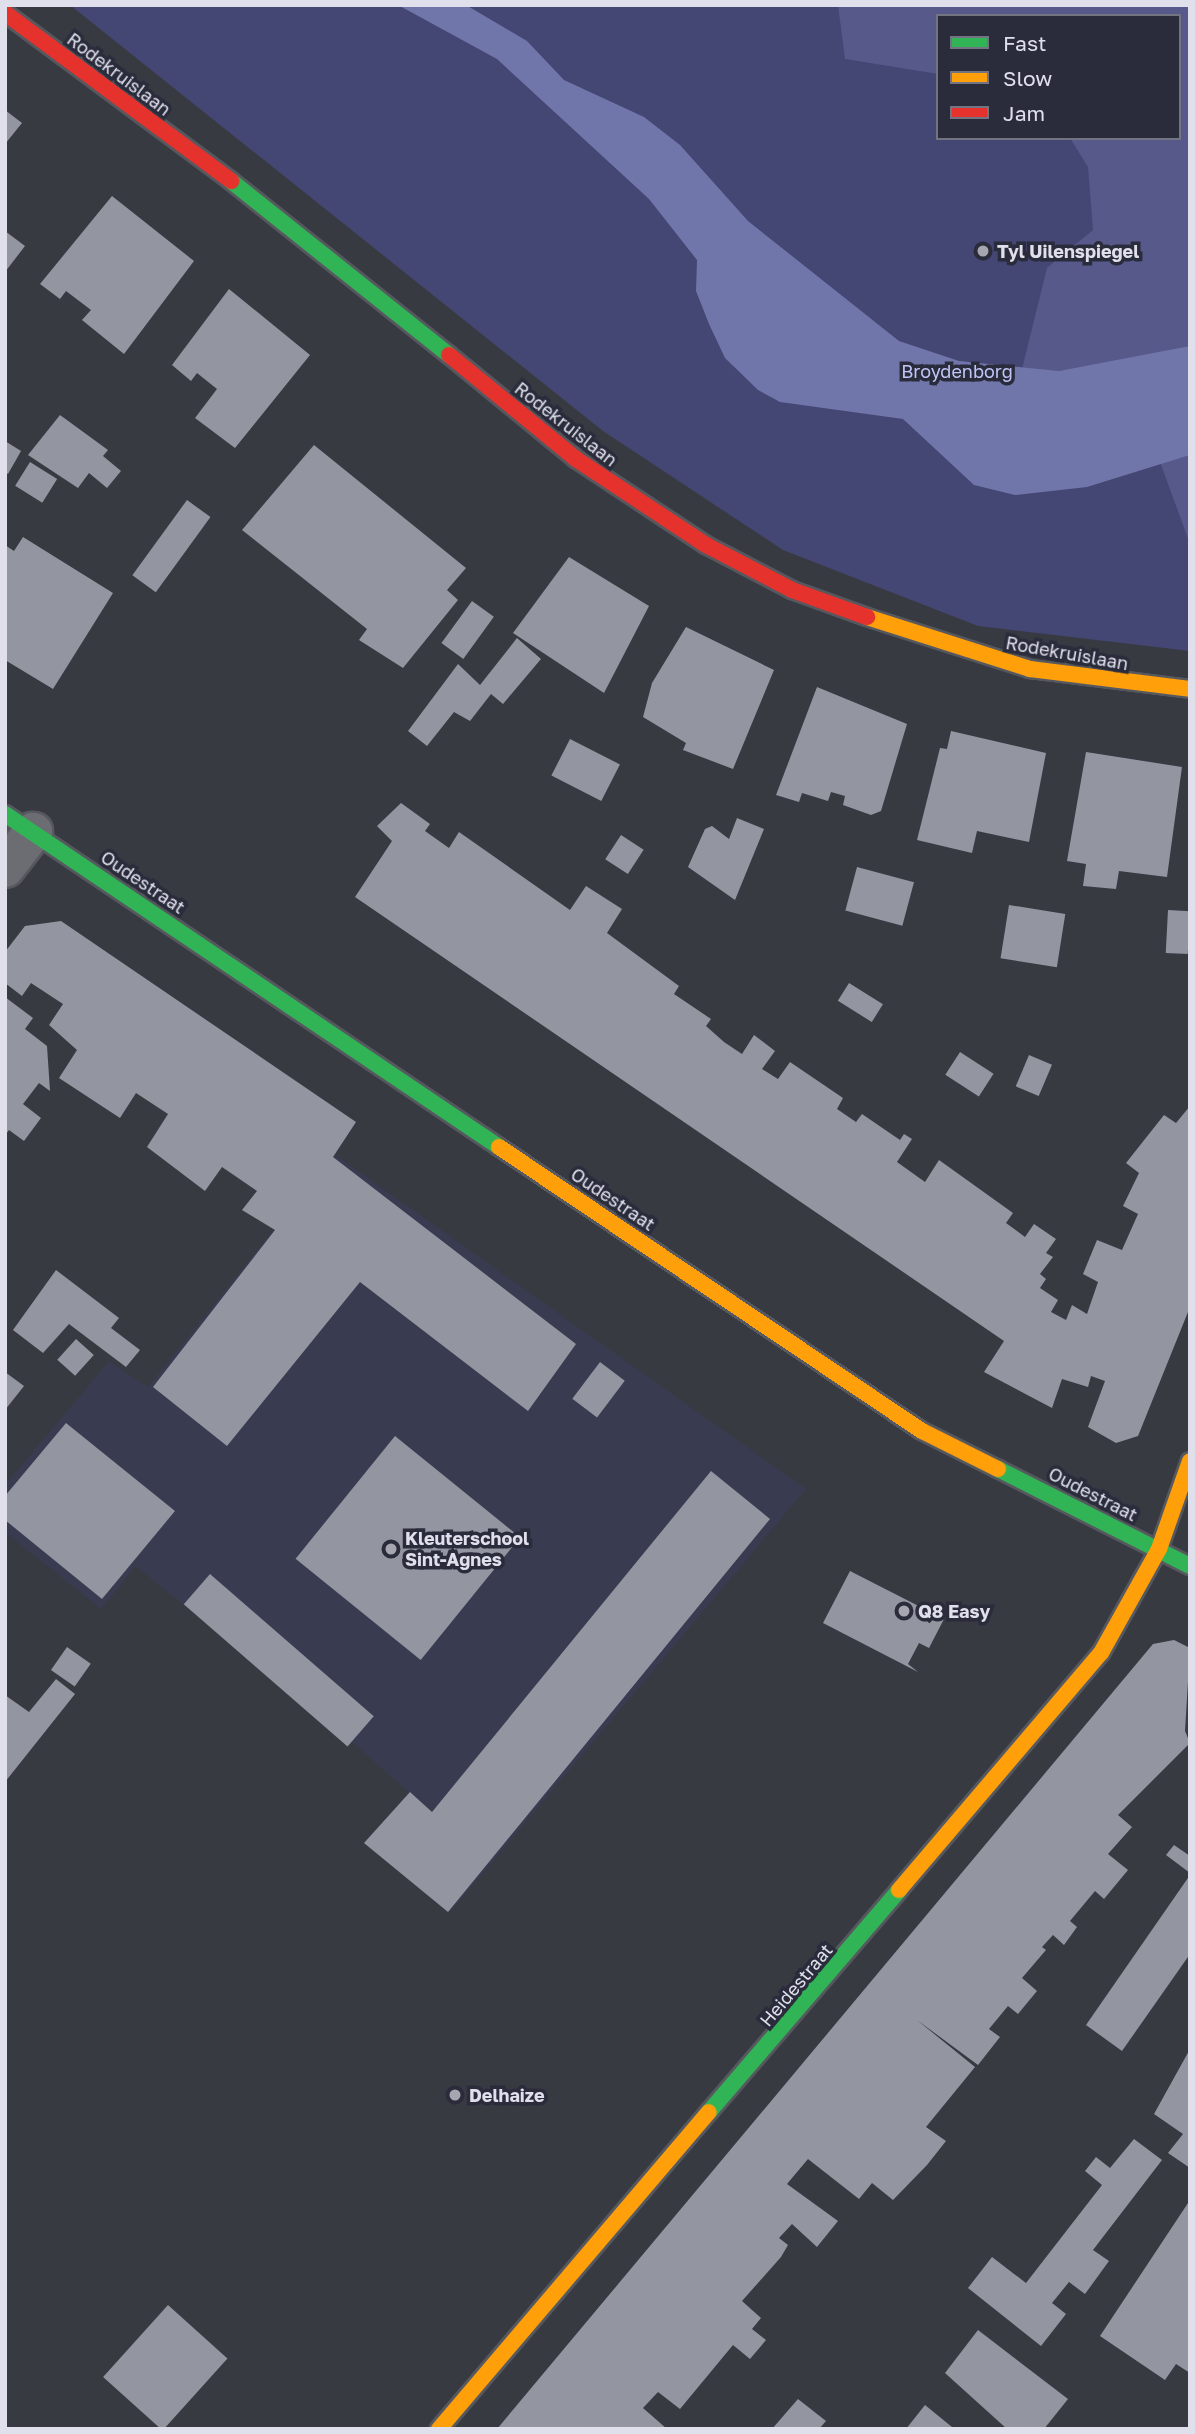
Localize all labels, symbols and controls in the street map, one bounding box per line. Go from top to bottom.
legend [936,14,1181,140]
street label: Rodekruislaan [63,28,175,120]
text: Fast [1003,30,1046,56]
text: Slow [1003,65,1052,91]
text: Jam [1003,100,1045,126]
place label: Tyl Uilenspiegel [997,240,1139,262]
marker: Tyl Uilenspiegel [975,243,991,259]
park label: Broydenborg [901,360,1013,382]
street label: Rodekruislaan [511,377,621,471]
street label: Rodekruislaan [1004,632,1130,674]
street label: Oudestraat [97,846,189,918]
street label: Oudestraat [567,1163,659,1235]
street label: Oudestraat [1045,1462,1141,1526]
place label: Kleuterschool Sint-Agnes [405,1528,529,1570]
marker: Kleuterschool Sint-Agnes [383,1541,399,1557]
place label: Q8 Easy [918,1600,990,1622]
marker: Q8 Easy [896,1603,912,1619]
street label: Heidestraat [755,1939,837,2031]
place label: Delhaize [469,2084,544,2106]
marker: Delhaize [447,2087,463,2103]

